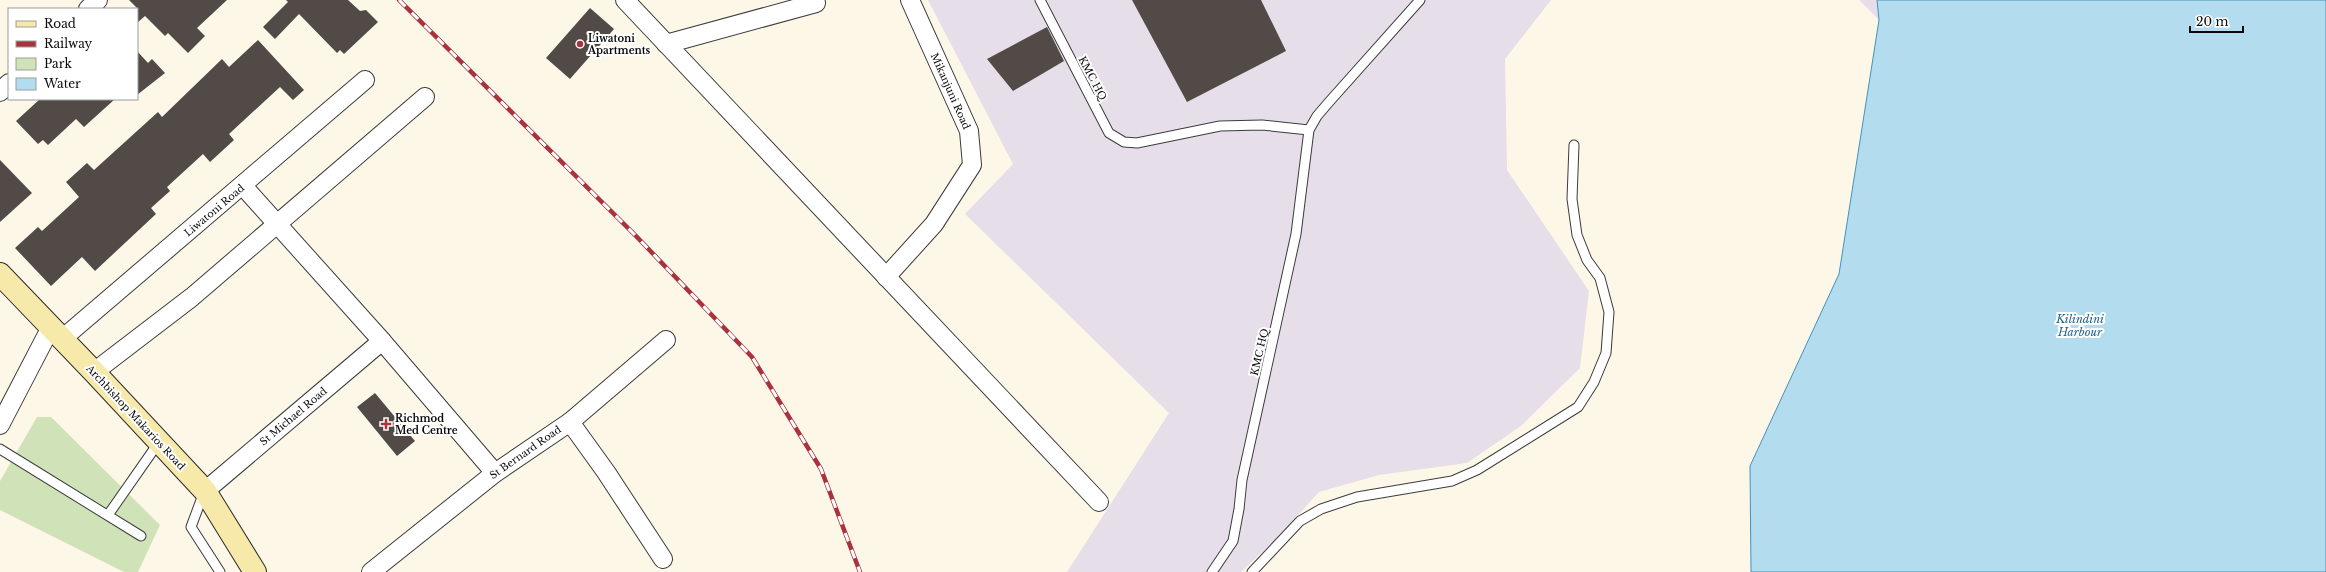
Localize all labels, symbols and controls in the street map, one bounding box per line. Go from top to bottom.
legend [8,8,138,100]
scale bar [2190,8,2243,34]
text: 20 m [2196,14,2228,29]
text: Road [44,16,76,31]
place label: Liwatoni Apartments [587,32,651,57]
text: Railway [44,36,93,51]
marker: Liwatoni Apartments [575,39,585,49]
street label: Mikanjuni Road [928,51,973,132]
street label: KMC HQ [1076,54,1110,103]
text: Park [44,56,72,71]
text: Water [43,76,81,91]
street label: Liwatoni Road [182,181,247,239]
water label: Kilindini Harbour [2055,312,2104,339]
street label: KMC HQ [1248,327,1271,377]
street label: Archbishop Makarios Road [83,361,188,473]
street label: St Michael Road [257,384,330,448]
place label: Richmod Med Centre [395,412,458,437]
marker: Richmod Med Centre [380,418,392,430]
street label: St Bernard Road [487,423,564,482]

